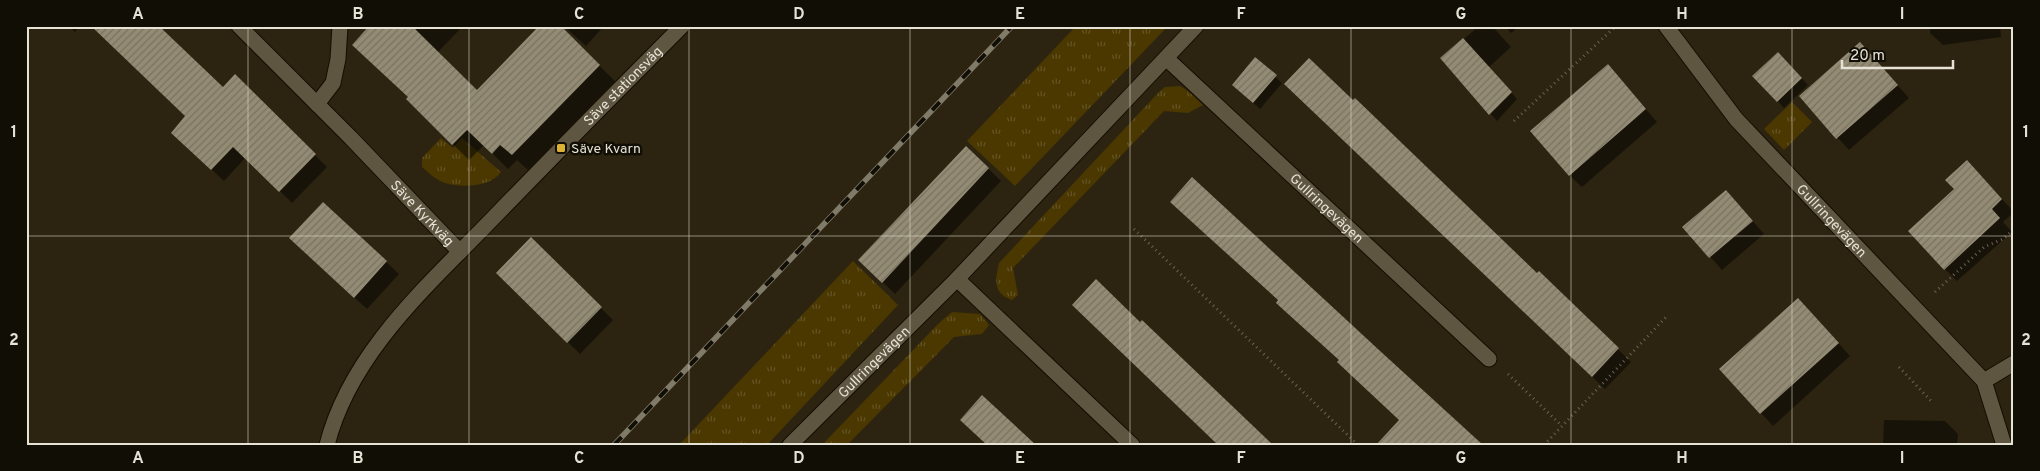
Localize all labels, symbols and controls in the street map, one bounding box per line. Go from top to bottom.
text: A [132,5,144,25]
text: B [352,5,364,25]
text: C [574,5,584,25]
text: D [793,5,805,25]
text: E [1015,5,1025,25]
text: F [1236,5,1246,25]
text: G [1456,5,1466,25]
text: H [1676,5,1688,25]
text: I [1900,5,1904,25]
scale bar [1842,38,1954,70]
street label: Säve stationsväg [581,44,667,130]
text: 20 m [1850,47,1885,66]
text: 1 [11,123,17,143]
text: 1 [2023,123,2029,143]
place label: Säve Kvarn [571,141,641,158]
marker: Säve Kvarn [555,142,567,154]
street label: Gullringevägen [1286,171,1366,248]
street label: Säve Kyrkväg [386,178,457,250]
street label: Gullringevägen [1792,181,1870,262]
street label: Gullringevägen [835,323,914,402]
text: 2 [9,331,19,351]
text: 2 [2021,331,2031,351]
text: A [132,449,144,469]
text: B [352,449,364,469]
text: C [574,449,584,469]
text: D [793,449,805,469]
text: E [1015,449,1025,469]
text: F [1236,449,1246,469]
text: G [1456,449,1466,469]
text: H [1676,449,1688,469]
text: I [1900,449,1904,469]

